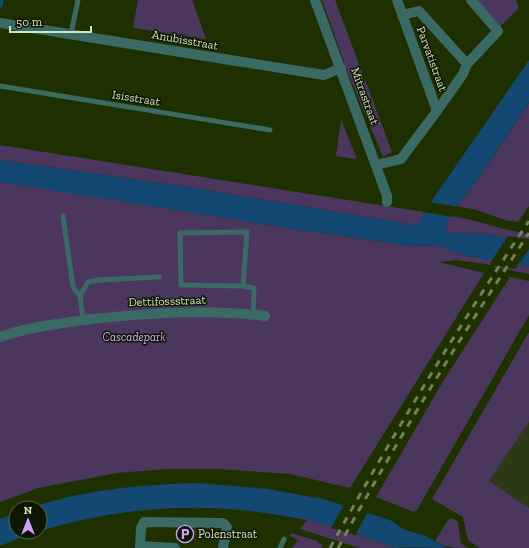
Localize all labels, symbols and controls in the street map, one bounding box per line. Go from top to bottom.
scale bar [10,8,91,34]
text: 50 m [16,15,43,29]
street label: Parvatistraat [414,25,450,94]
street label: Anubisstraat [151,27,220,53]
street label: Mitrastraat [348,65,382,127]
street label: Isisstraat [111,87,162,109]
street label: Dettifossstraat [128,293,207,309]
park label: Cascadepark [102,330,166,344]
north arrow [8,500,48,540]
text: N [24,504,33,517]
parking icon: Polenstraat [175,524,195,544]
place label: Polenstraat [198,527,258,541]

